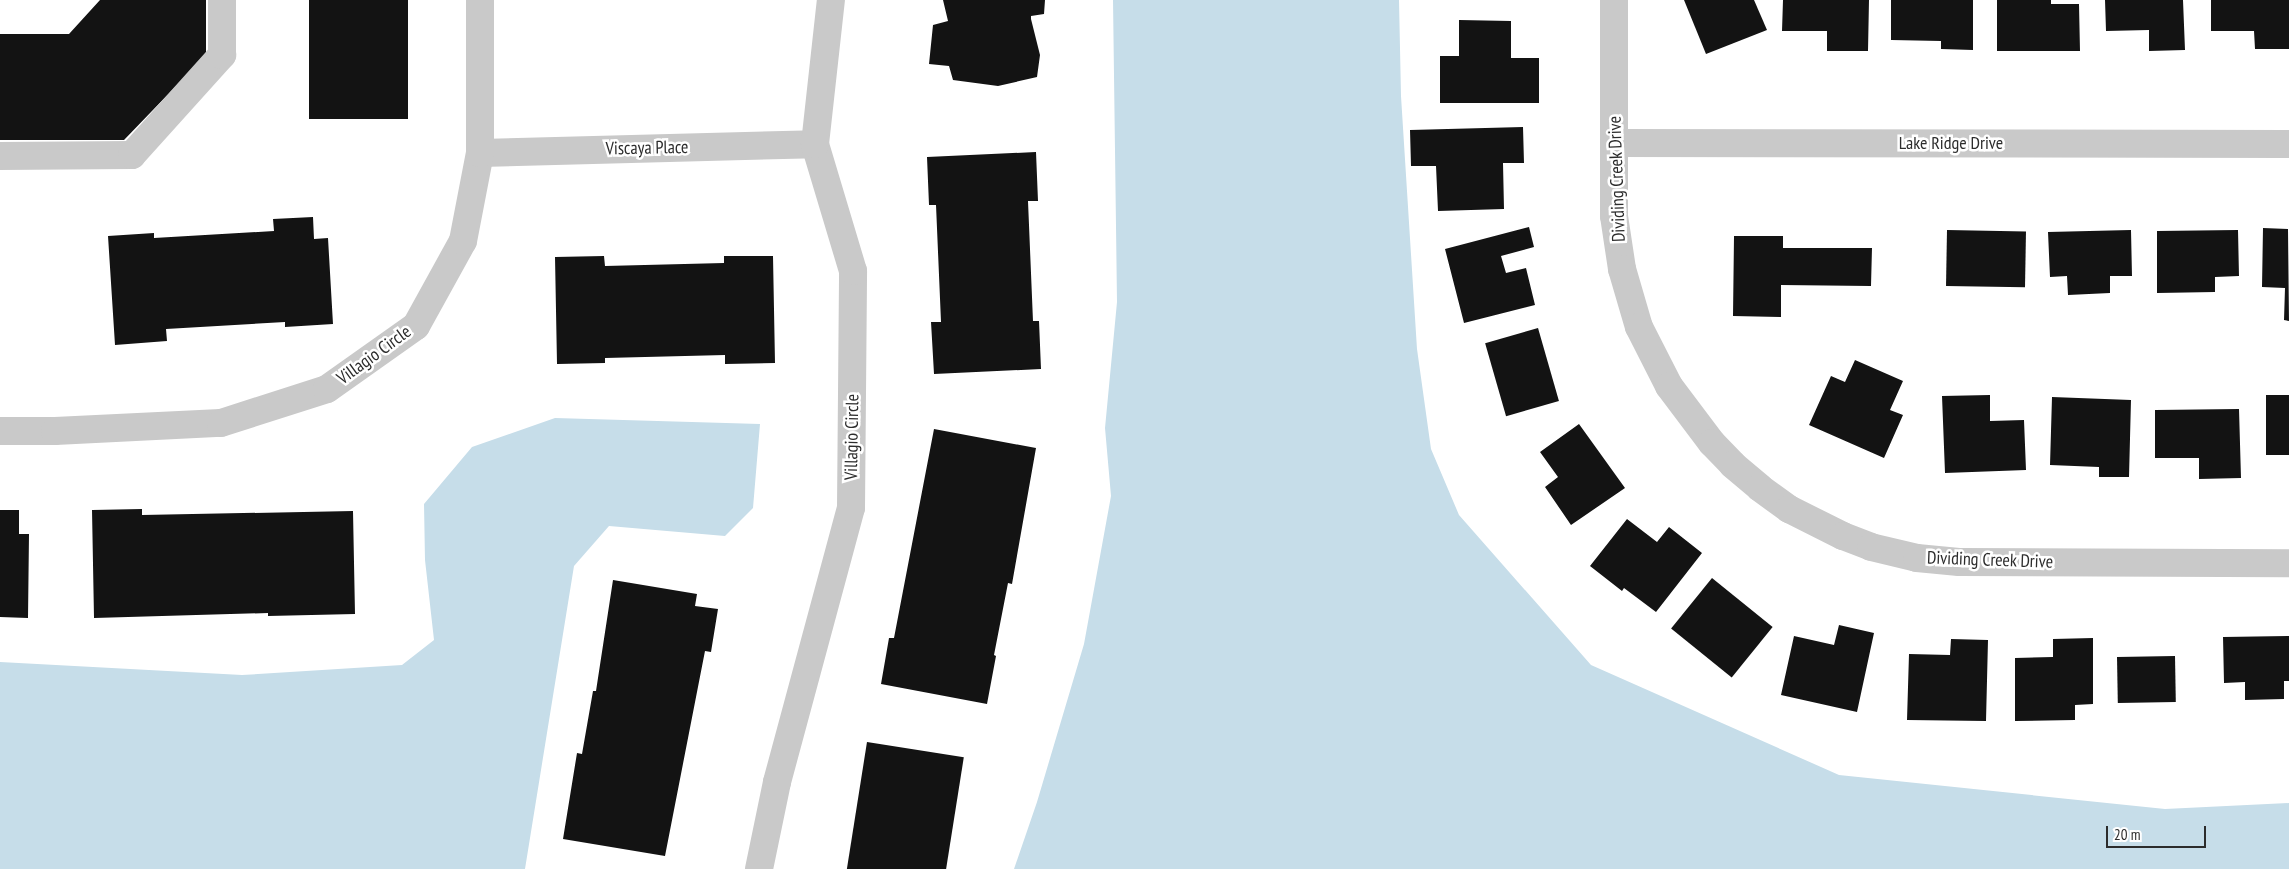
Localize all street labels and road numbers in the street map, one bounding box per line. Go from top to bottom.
street label: Dividing Creek Drive [1604,115,1630,243]
street label: Lake Ridge Drive [1899,132,2003,154]
street label: Viscaya Place [605,136,689,160]
street label: Villagio Circle [333,321,415,389]
street label: Villagio Circle [840,394,864,480]
street label: Dividing Creek Drive [1926,547,2054,573]

